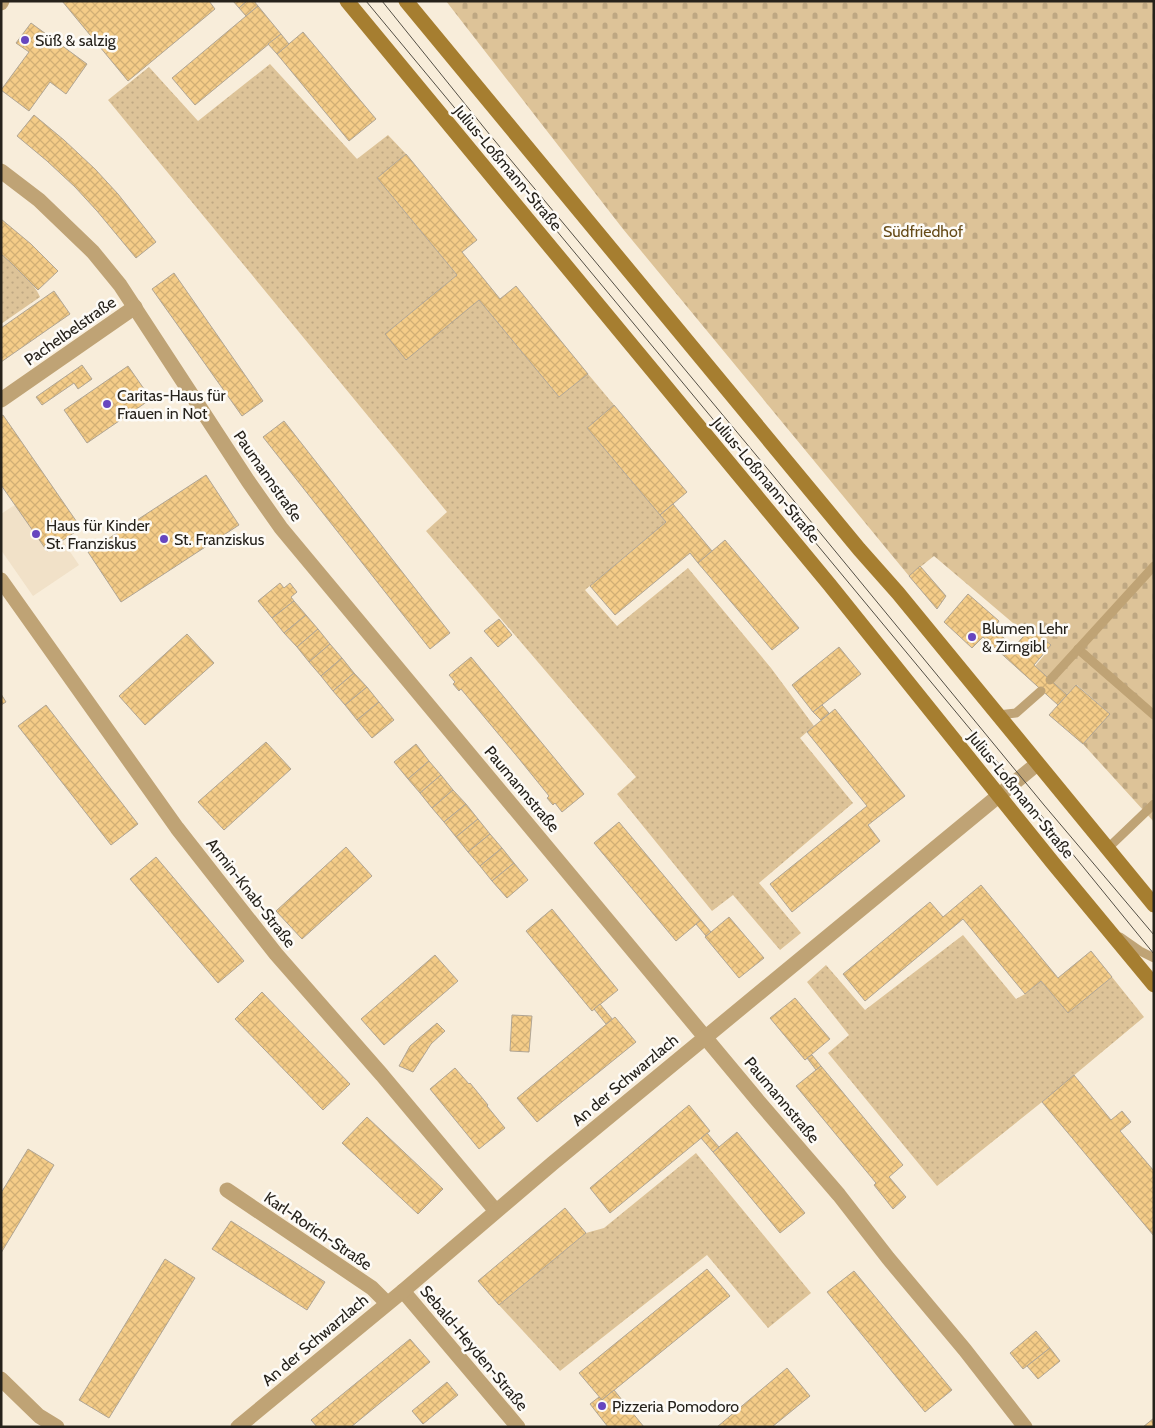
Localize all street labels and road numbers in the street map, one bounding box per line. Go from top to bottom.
street label: Julius-Loßmann-Straße [449,101,566,234]
street label: Pachelbelstraße [21,292,119,370]
street label: Julius-Loßmann-Straße [707,413,824,546]
street label: Paumannstraße [230,427,306,525]
street label: Julius-Loßmann-Straße [963,727,1078,862]
street label: Paumannstraße [480,742,564,836]
street label: Armin-Knab-Straße [202,834,300,952]
street label: An der Schwarzlach [568,1030,682,1130]
street label: Paumannstraße [740,1053,824,1147]
street label: Karl-Rorich-Straße [260,1188,376,1274]
street label: Sebald-Heyden-Straße [416,1282,532,1414]
street label: An der Schwarzlach [258,1290,372,1390]

